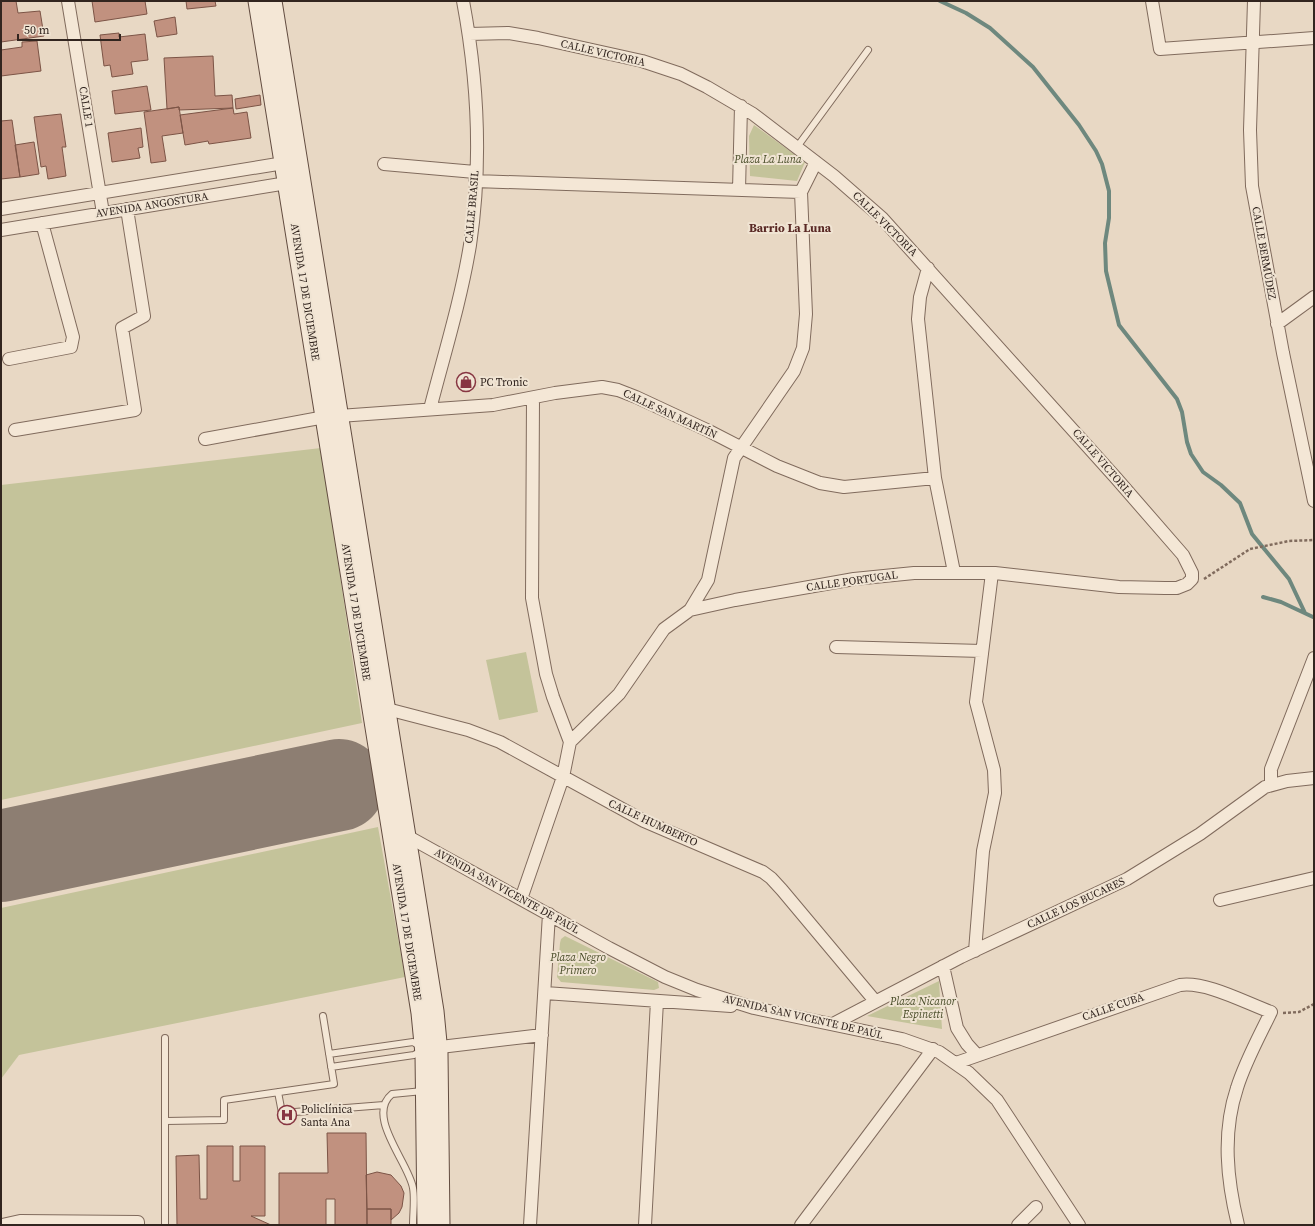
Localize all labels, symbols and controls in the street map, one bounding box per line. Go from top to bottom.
scale bar [18,16,120,42]
text: 50 m [24,22,50,38]
street label: CALLE VICTORIA [559,36,647,70]
street label: CALLE 1 [75,85,97,129]
park label: Plaza La Luna [733,152,802,167]
street label: CALLE BRASIL [461,169,483,244]
street label: CALLE VICTORIA [849,188,921,260]
street label: AVENIDA ANGOSTURA [95,189,210,221]
street label: CALLE BERMÚDEZ [1248,205,1280,301]
district label: Barrio La Luna [749,220,832,236]
street label: AVENIDA 17 DE DICIEMBRE [287,222,323,362]
shop icon: PC Tronic [455,371,477,393]
place label: PC Tronic [480,375,529,390]
street label: CALLE SAN MARTÍN [621,386,719,442]
street label: CALLE VICTORIA [1069,425,1137,501]
street label: AVENIDA 17 DE DICIEMBRE [338,542,374,682]
street label: CALLE PORTUGAL [805,567,899,595]
street label: CALLE HUMBERTO [606,796,700,850]
street label: AVENIDA SAN VICENTE DE PAÚL [432,845,583,938]
street label: AVENIDA 17 DE DICIEMBRE [389,862,425,1002]
street label: CALLE LOS BUCARES [1025,874,1128,932]
park label: Plaza Negro Primero [549,950,606,978]
street label: CALLE CUBA [1080,989,1147,1025]
street label: AVENIDA SAN VICENTE DE PAÚL [721,991,885,1043]
park label: Plaza Nicanor Espinetti [889,994,957,1022]
place label: Policlínica Santa Ana [301,1102,353,1130]
hospital icon: Policlínica Santa Ana [276,1104,298,1126]

